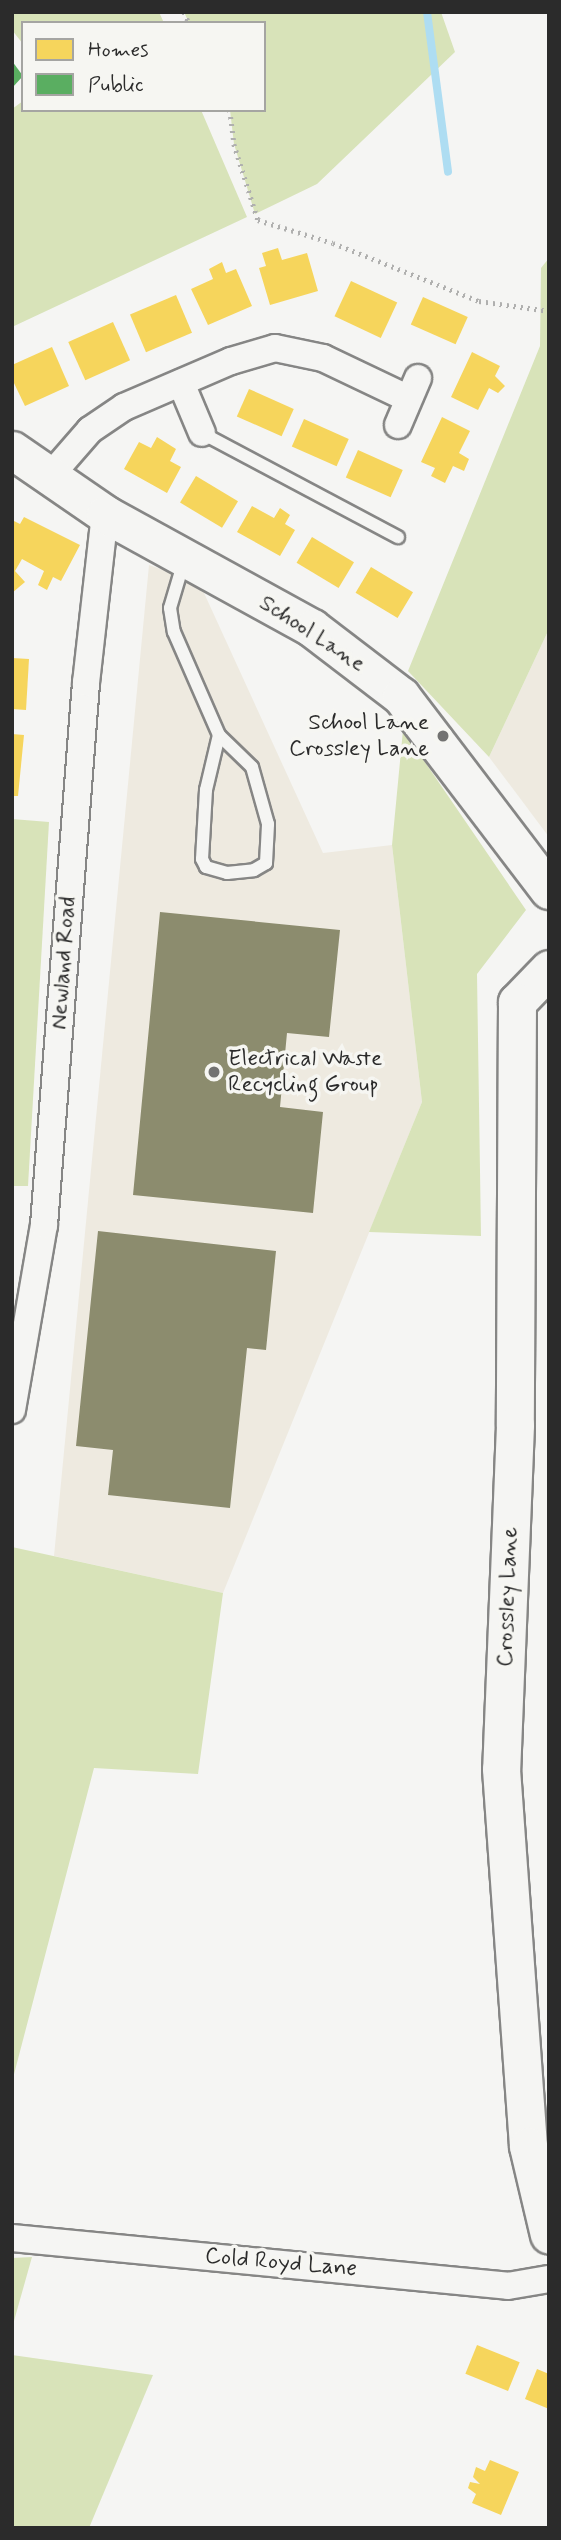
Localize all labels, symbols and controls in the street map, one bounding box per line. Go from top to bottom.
legend [21,21,266,112]
text: Homes [88,36,148,64]
text: Public [88,71,144,99]
street label: School Lane [256,591,368,677]
place label: School Lane Crossley Lane [292,709,429,763]
marker: School Lane Crossley Lane [435,728,451,744]
street label: Newland Road [46,896,82,1030]
place label: Electrical Waste Recycling Group [228,1045,382,1099]
marker: Electrical Waste Recycling Group [206,1064,222,1080]
street label: Crossley Lane [492,1528,524,1666]
street label: Cold Royd Lane [204,2243,358,2283]

